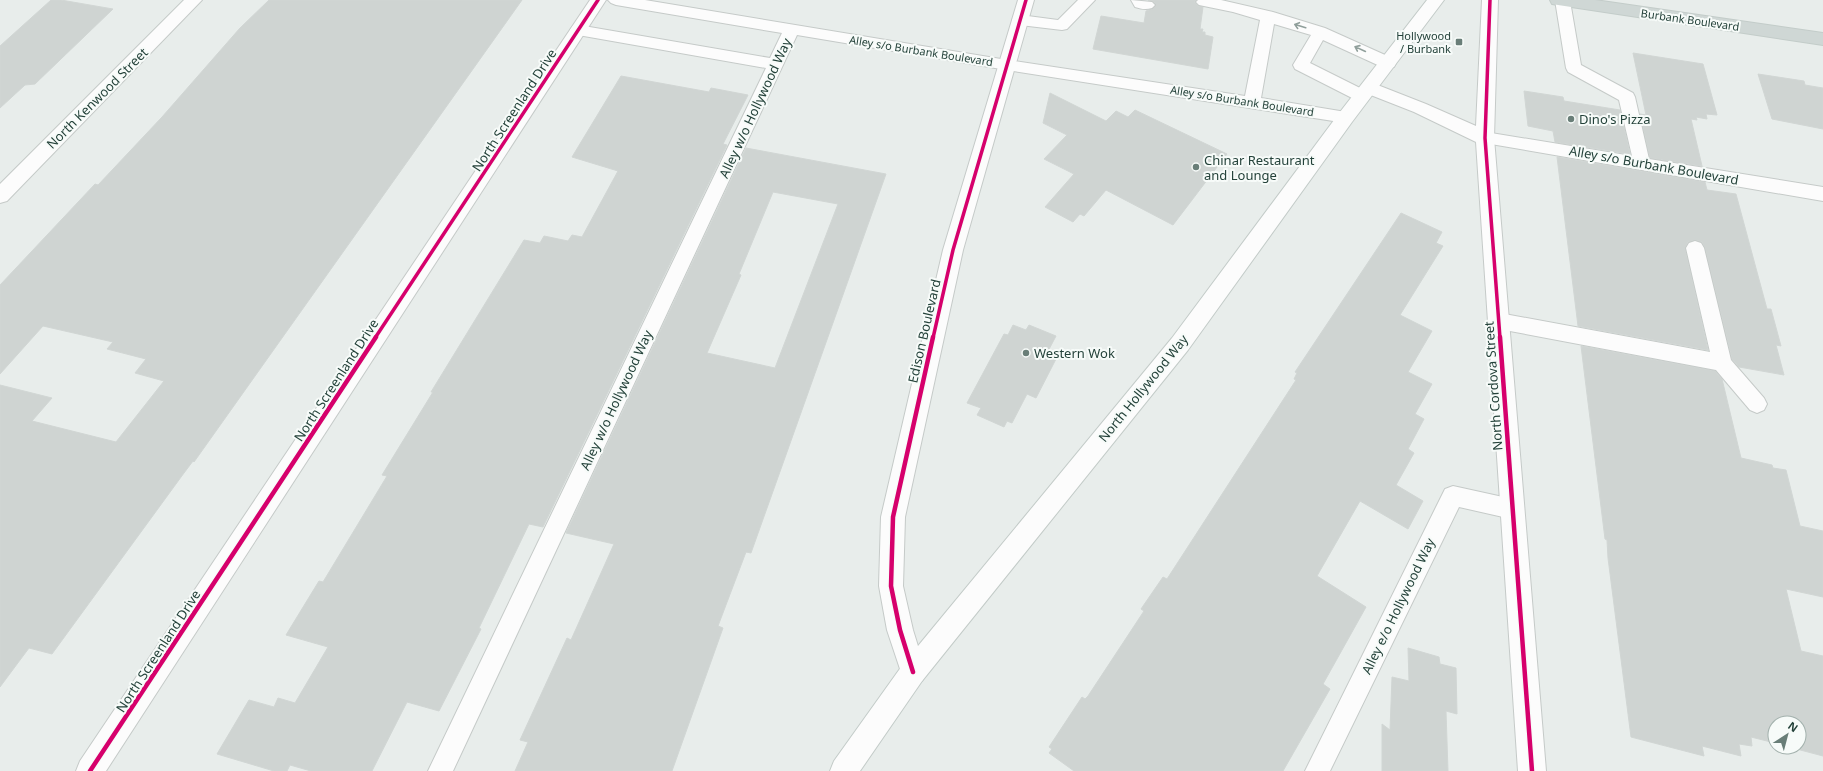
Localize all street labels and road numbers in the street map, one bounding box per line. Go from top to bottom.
street label: Burbank Boulevard [1640,5,1740,34]
street label: Alley s/o Burbank Boulevard [848,32,994,69]
street label: Alley w/o Hollywood Way [715,35,795,181]
street label: North Kenwood Street [42,43,152,153]
street label: North Screenland Drive [468,45,560,175]
street label: Alley s/o Burbank Boulevard [1169,82,1315,119]
street label: Alley s/o Burbank Boulevard [1568,141,1740,189]
street label: Edison Boulevard [903,277,945,385]
street label: North Screenland Drive [290,315,382,445]
street label: North Cordova Street [1479,320,1506,451]
street label: Alley w/o Hollywood Way [576,327,656,473]
street label: North Hollywood Way [1094,330,1192,445]
street label: Alley e/o Hollywood Way [1357,535,1439,677]
street label: North Screenland Drive [112,586,204,716]

